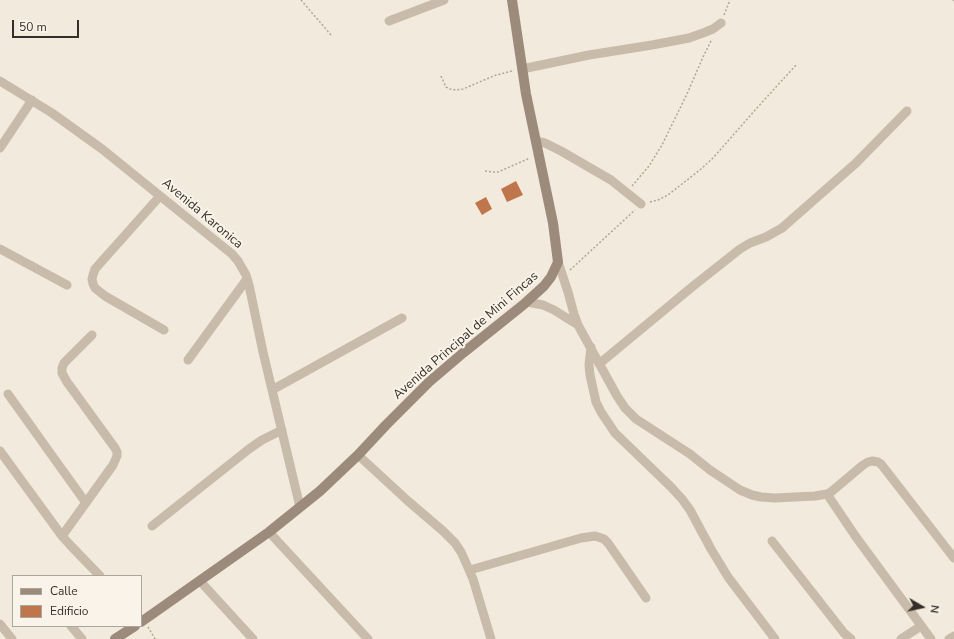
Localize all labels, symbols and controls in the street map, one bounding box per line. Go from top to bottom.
scale bar [14,12,81,38]
text: 50 m [19,19,47,35]
street label: Avenida Karonica [158,176,246,252]
street label: Avenida Principal de Mini Fincas [390,269,542,403]
legend [12,575,142,627]
text: Calle [50,583,78,599]
north arrow [902,587,942,627]
text: Edificio [50,603,88,619]
text: N [926,604,942,614]

